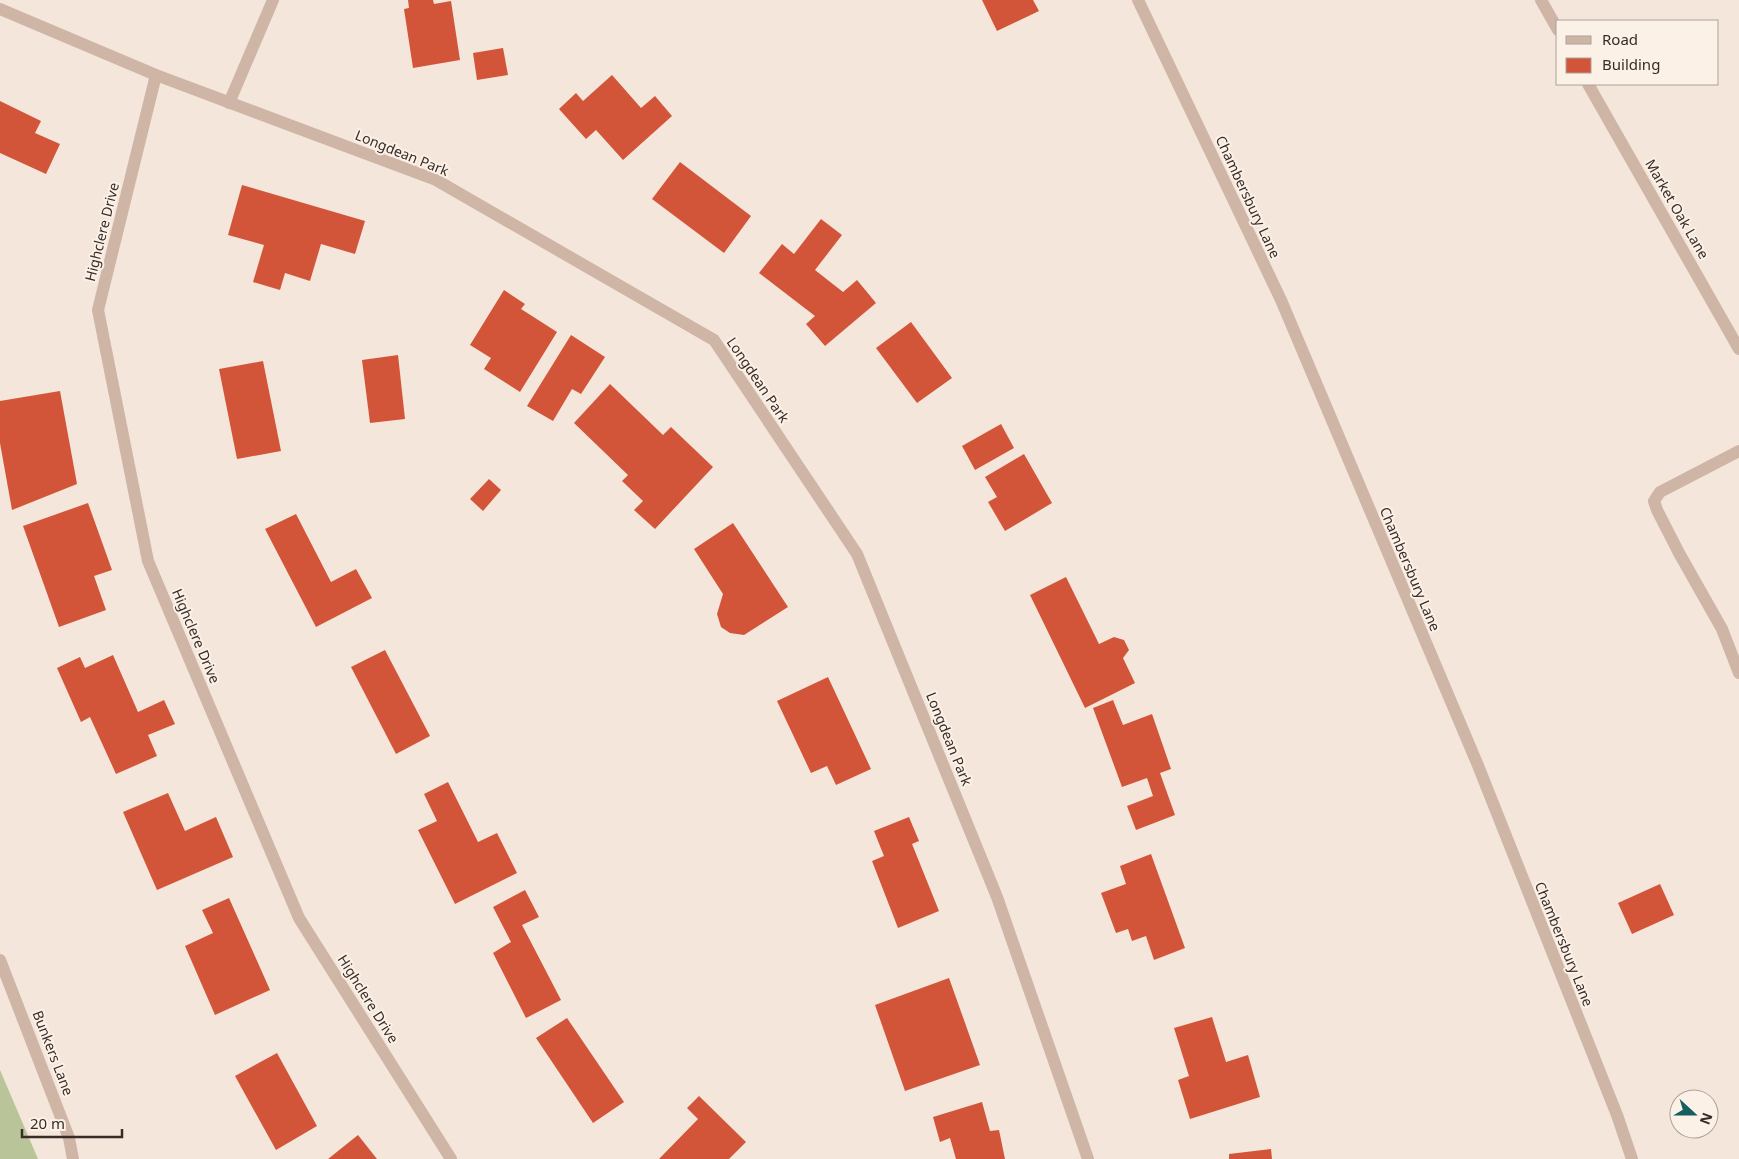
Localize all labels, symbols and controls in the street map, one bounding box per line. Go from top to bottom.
legend [1556,20,1719,85]
text: Road [1602,29,1638,49]
text: Building [1602,54,1660,74]
street label: Longdean Park [353,125,452,180]
street label: Chambersbury Lane [1212,133,1285,261]
street label: Market Oak Lane [1641,155,1714,262]
street label: Highclere Drive [80,180,123,283]
street label: Longdean Park [723,333,794,427]
street label: Chambersbury Lane [1376,504,1445,634]
street label: Highclere Drive [168,586,225,686]
street label: Longdean Park [922,689,977,789]
street label: Chambersbury Lane [1531,879,1598,1009]
street label: Highclere Drive [334,951,403,1047]
street label: Bunkers Lane [29,1008,78,1098]
north arrow [1669,1089,1719,1139]
scale bar [22,1106,122,1138]
text: N [1696,1110,1718,1128]
text: 20 m [30,1113,65,1133]

